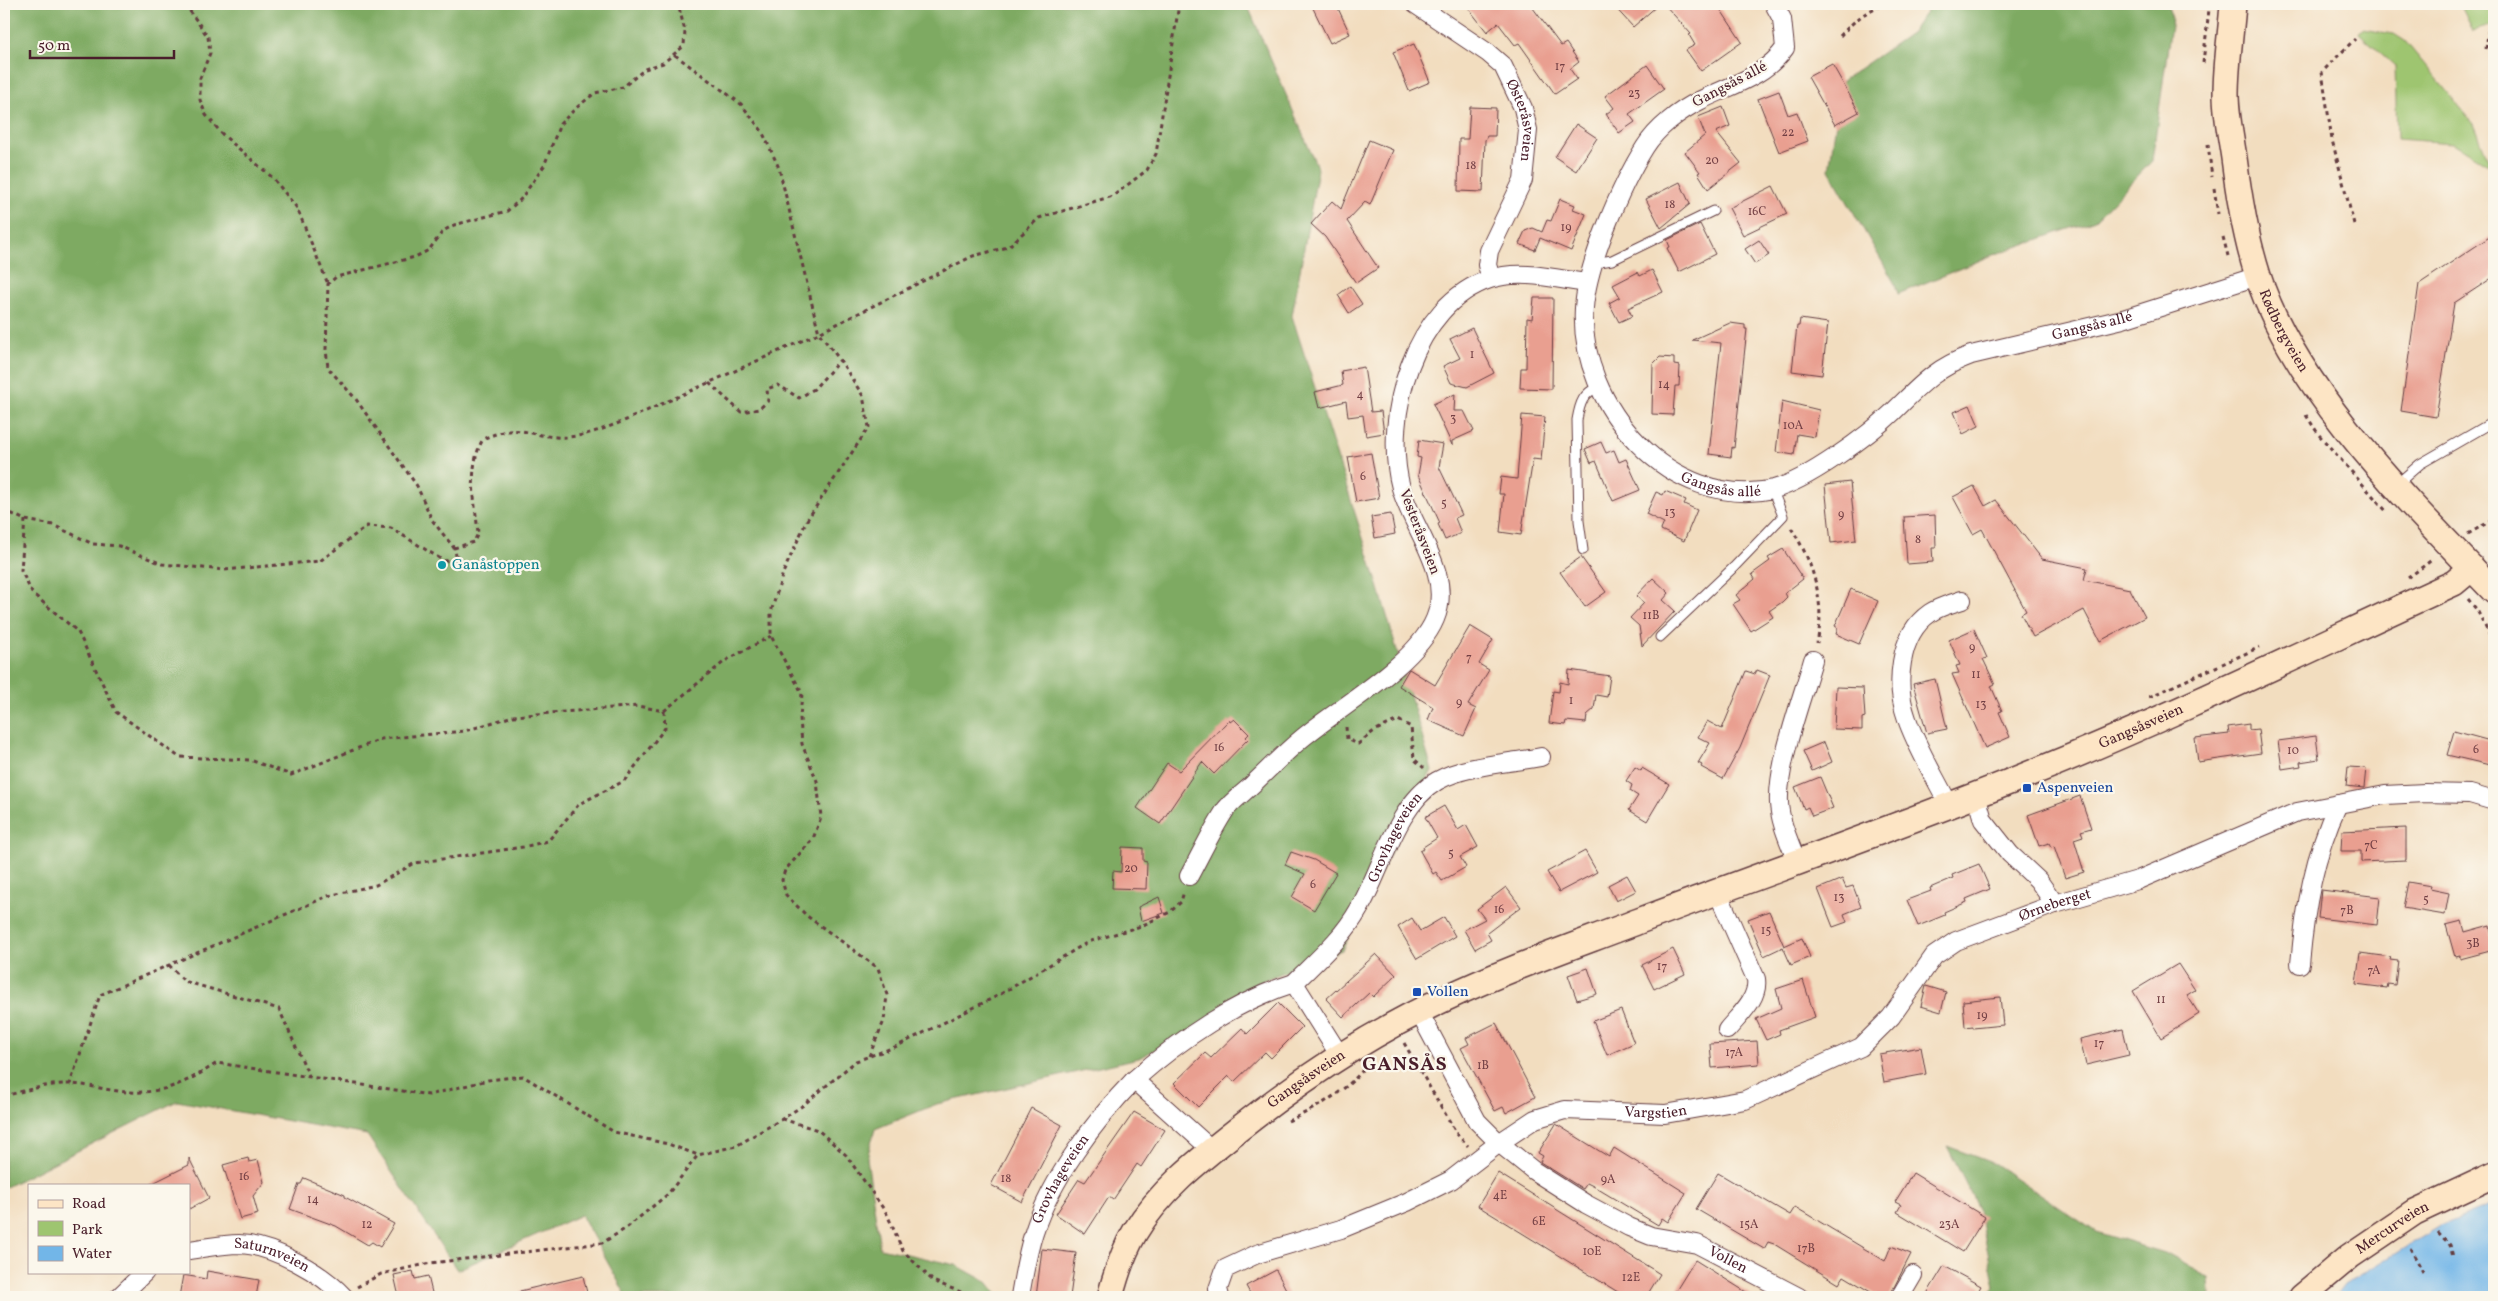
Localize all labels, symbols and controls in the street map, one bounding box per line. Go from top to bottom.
scale bar [30,28,174,60]
text: 50 m [38,36,70,57]
street label: Gangsås allé [1689,56,1771,114]
house number: 17 [1555,59,1565,75]
street label: Østeråsveien [1500,76,1539,163]
house number: 23 [1628,86,1640,102]
house number: 22 [1782,125,1794,141]
house number: 20 [1705,153,1719,169]
house number: 18 [1466,158,1476,174]
house number: 18 [1665,197,1675,213]
house number: 16C [1748,204,1766,220]
house number: 19 [1561,220,1571,236]
street label: Rødbergveien [2253,286,2314,377]
street label: Gangsås allé [2050,306,2135,346]
house number: 1 [1470,347,1474,363]
house number: 14 [1658,377,1670,393]
house number: 4 [1356,387,1364,403]
house number: 3 [1450,411,1456,427]
house number: 10A [1783,418,1804,434]
street label: Gangsås allé [1677,467,1762,503]
house number: 6 [1360,469,1366,485]
street label: Vesteråsveien [1393,486,1445,578]
house number: 5 [1441,496,1447,512]
house number: 13 [1665,505,1675,521]
house number: 9 [1838,507,1844,523]
house number: 8 [1915,532,1921,548]
place label: Ganåstoppen [452,555,540,576]
marker: Ganåstoppen [436,559,448,571]
house number: 11B [1643,608,1659,624]
house number: 9 [1969,640,1975,656]
house number: 7 [1466,650,1472,666]
house number: 11 [1971,667,1981,683]
house number: 1 [1569,693,1573,709]
house number: 9 [1456,695,1462,711]
house number: 13 [1976,697,1986,713]
street label: Gangsåsveien [2095,699,2187,754]
house number: 16 [1214,740,1224,756]
house number: 6 [2473,742,2479,758]
house number: 10 [2287,743,2299,759]
place label: Aspenveien [2037,778,2114,799]
marker: Aspenveien [2021,782,2033,794]
street label: Grovhageveien [1363,788,1428,886]
house number: 7C [2364,838,2378,854]
house number: 5 [1448,846,1454,862]
house number: 20 [1124,861,1138,877]
house number: 6 [1310,877,1316,893]
street label: Ørneberget [2016,884,2094,927]
house number: 13 [1834,890,1844,906]
house number: 5 [2423,892,2429,908]
house number: 16 [1494,902,1504,918]
house number: 7B [2340,903,2354,919]
house number: 15 [1761,923,1771,939]
house number: 3B [2466,936,2480,952]
house number: 17 [1657,959,1667,975]
house number: 7A [2367,963,2381,979]
place label: Vollen [1427,982,1469,1003]
marker: Vollen [1411,986,1423,998]
house number: 11 [2156,992,2166,1008]
house number: 19 [1977,1008,1987,1024]
house number: 17 [2094,1036,2104,1052]
street label: Gangsåsveien [1263,1045,1350,1114]
house number: 17A [1725,1045,1743,1061]
district label: GANSÅS [1362,1051,1448,1079]
house number: 1B [1477,1058,1489,1074]
street label: Vargstien [1624,1100,1689,1125]
street label: Grovhageveien [1027,1130,1095,1227]
house number: 16 [239,1169,249,1185]
house number: 18 [1001,1171,1011,1187]
house number: 9A [1601,1172,1616,1188]
legend [28,1184,190,1274]
house number: 4E [1493,1188,1507,1204]
house number: 14 [307,1192,319,1208]
text: Road [72,1194,106,1215]
street label: Mercurveien [2352,1196,2433,1260]
house number: 6E [1532,1214,1546,1230]
house number: 12 [361,1217,373,1233]
house number: 15A [1740,1217,1759,1233]
house number: 23A [1939,1217,1960,1233]
text: Park [72,1220,103,1241]
street label: Saturnveien [234,1233,314,1278]
street label: Vollen [1704,1241,1751,1279]
house number: 17B [1797,1241,1815,1257]
text: Water [72,1244,112,1265]
house number: 10E [1582,1244,1602,1260]
house number: 12E [1622,1270,1640,1286]

